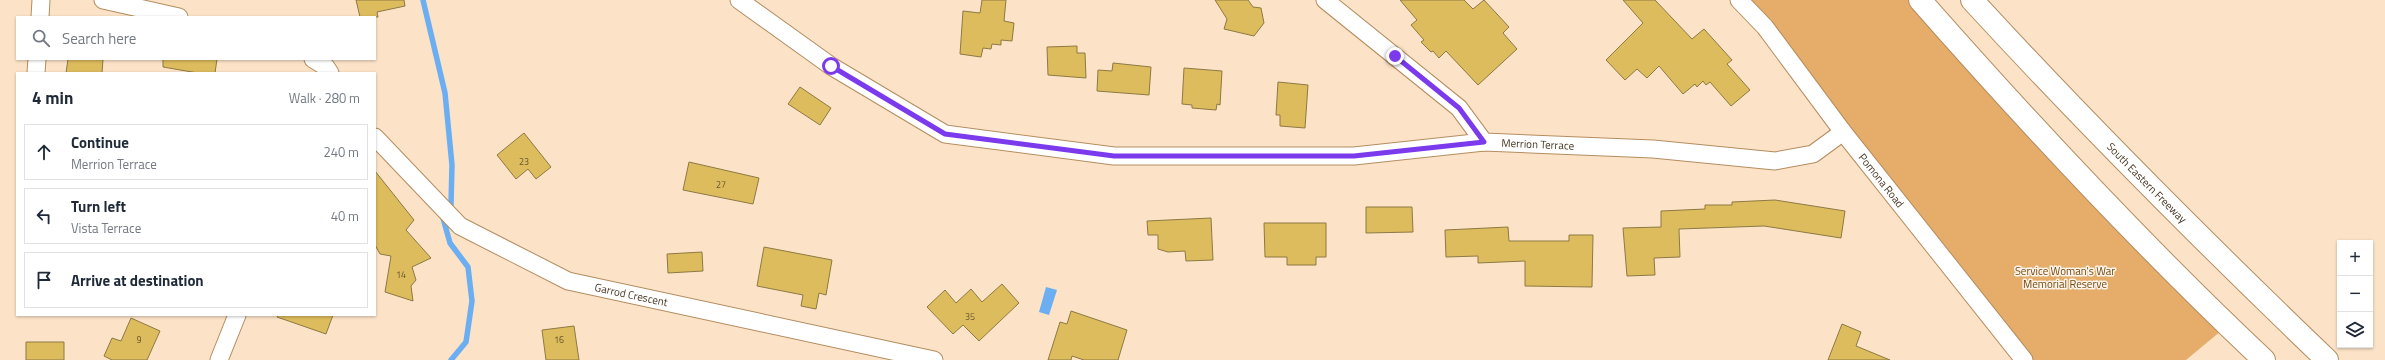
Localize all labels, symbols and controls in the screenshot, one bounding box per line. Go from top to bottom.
search box [16,16,376,60]
icon: search [30,27,52,49]
text: Search here [62,27,136,50]
route end [1386,47,1404,65]
route start [822,57,840,75]
text: 4 min [32,85,73,111]
text: Walk · 280 m [289,88,360,108]
text: Continue [71,131,129,154]
street label: Merrion Terrace [1501,135,1575,154]
street label: South Eastern Freeway [2103,139,2191,227]
icon: ahead [33,141,55,163]
text: 240 m [323,142,359,162]
street label: Pomona Road [1855,150,1908,211]
text: Merrion Terrace [71,154,157,174]
house number: 23 [519,155,529,168]
house number: 27 [716,178,726,191]
text: Turn left [71,195,126,218]
icon: left [33,205,55,227]
text: 40 m [331,206,359,226]
text: Vista Terrace [71,218,141,238]
map controls [2337,240,2373,348]
button: + [2337,240,2373,276]
park label: Service Woman's War Memorial Reserve [2015,263,2115,292]
house number: 14 [396,268,406,281]
icon: arrive [33,269,55,291]
text: Arrive at destination [71,269,204,292]
button: − [2337,276,2373,312]
street label: Garrod Crescent [593,279,669,310]
house number: 35 [965,310,975,323]
button: layers [2337,312,2373,348]
house number: 9 [136,333,142,346]
house number: 16 [554,333,564,346]

